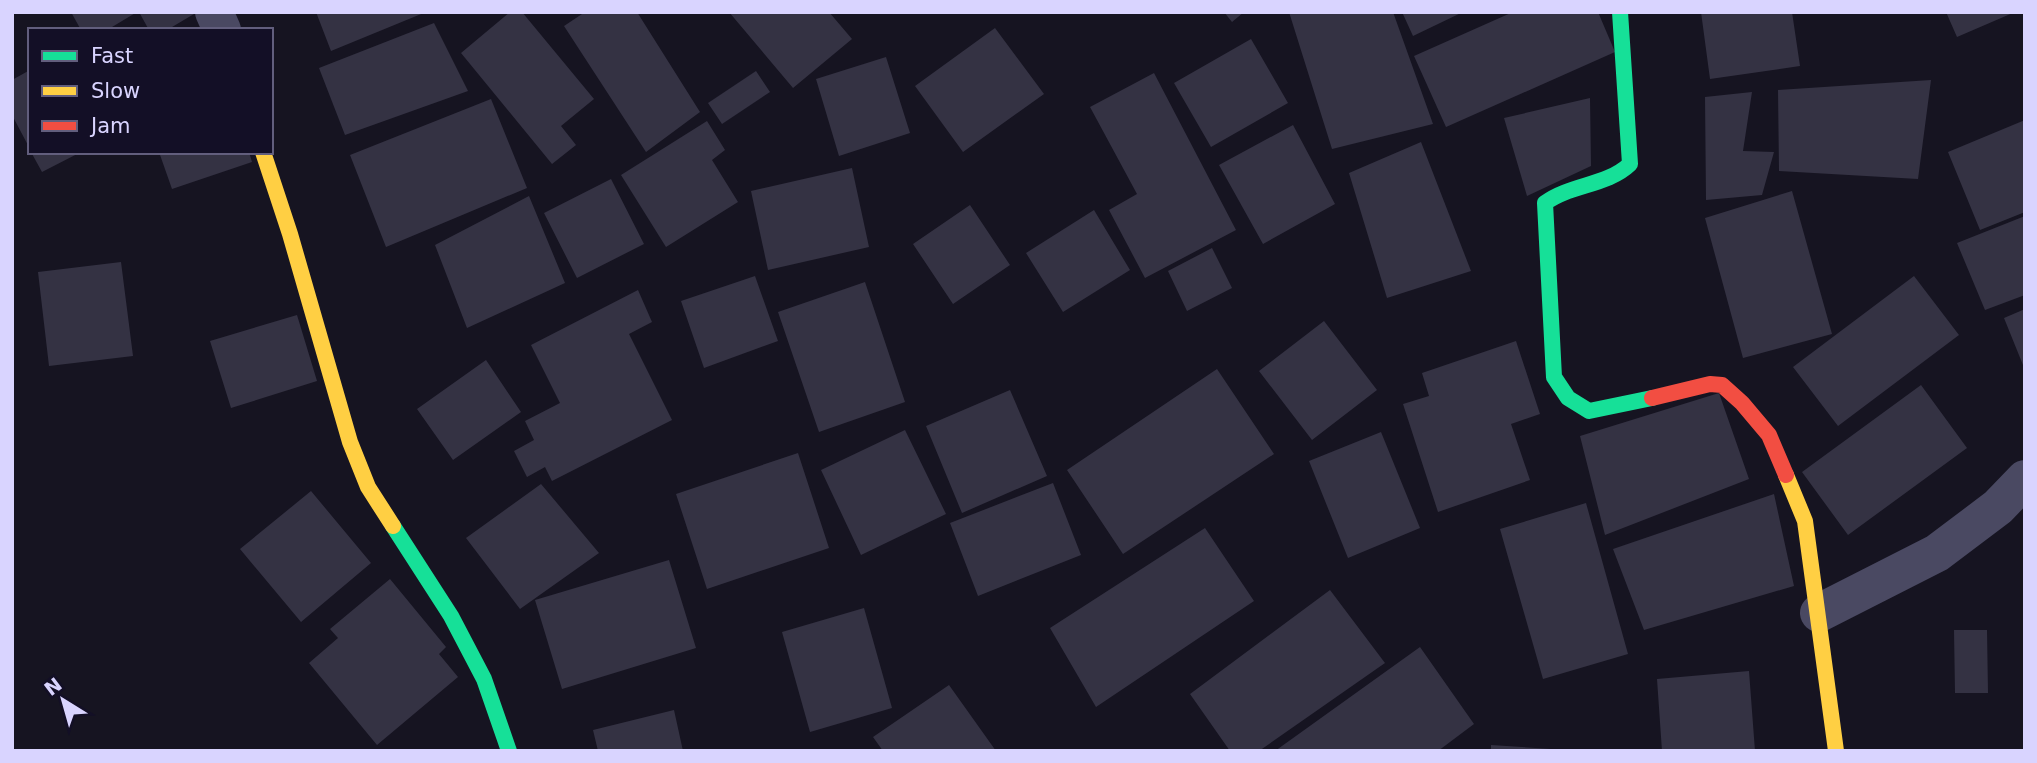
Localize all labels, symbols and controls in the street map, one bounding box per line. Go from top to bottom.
legend [28,28,273,154]
text: Fast [91,44,133,68]
text: Slow [91,79,140,103]
text: Jam [89,114,131,138]
north arrow [28,665,98,735]
text: N [40,673,66,700]

